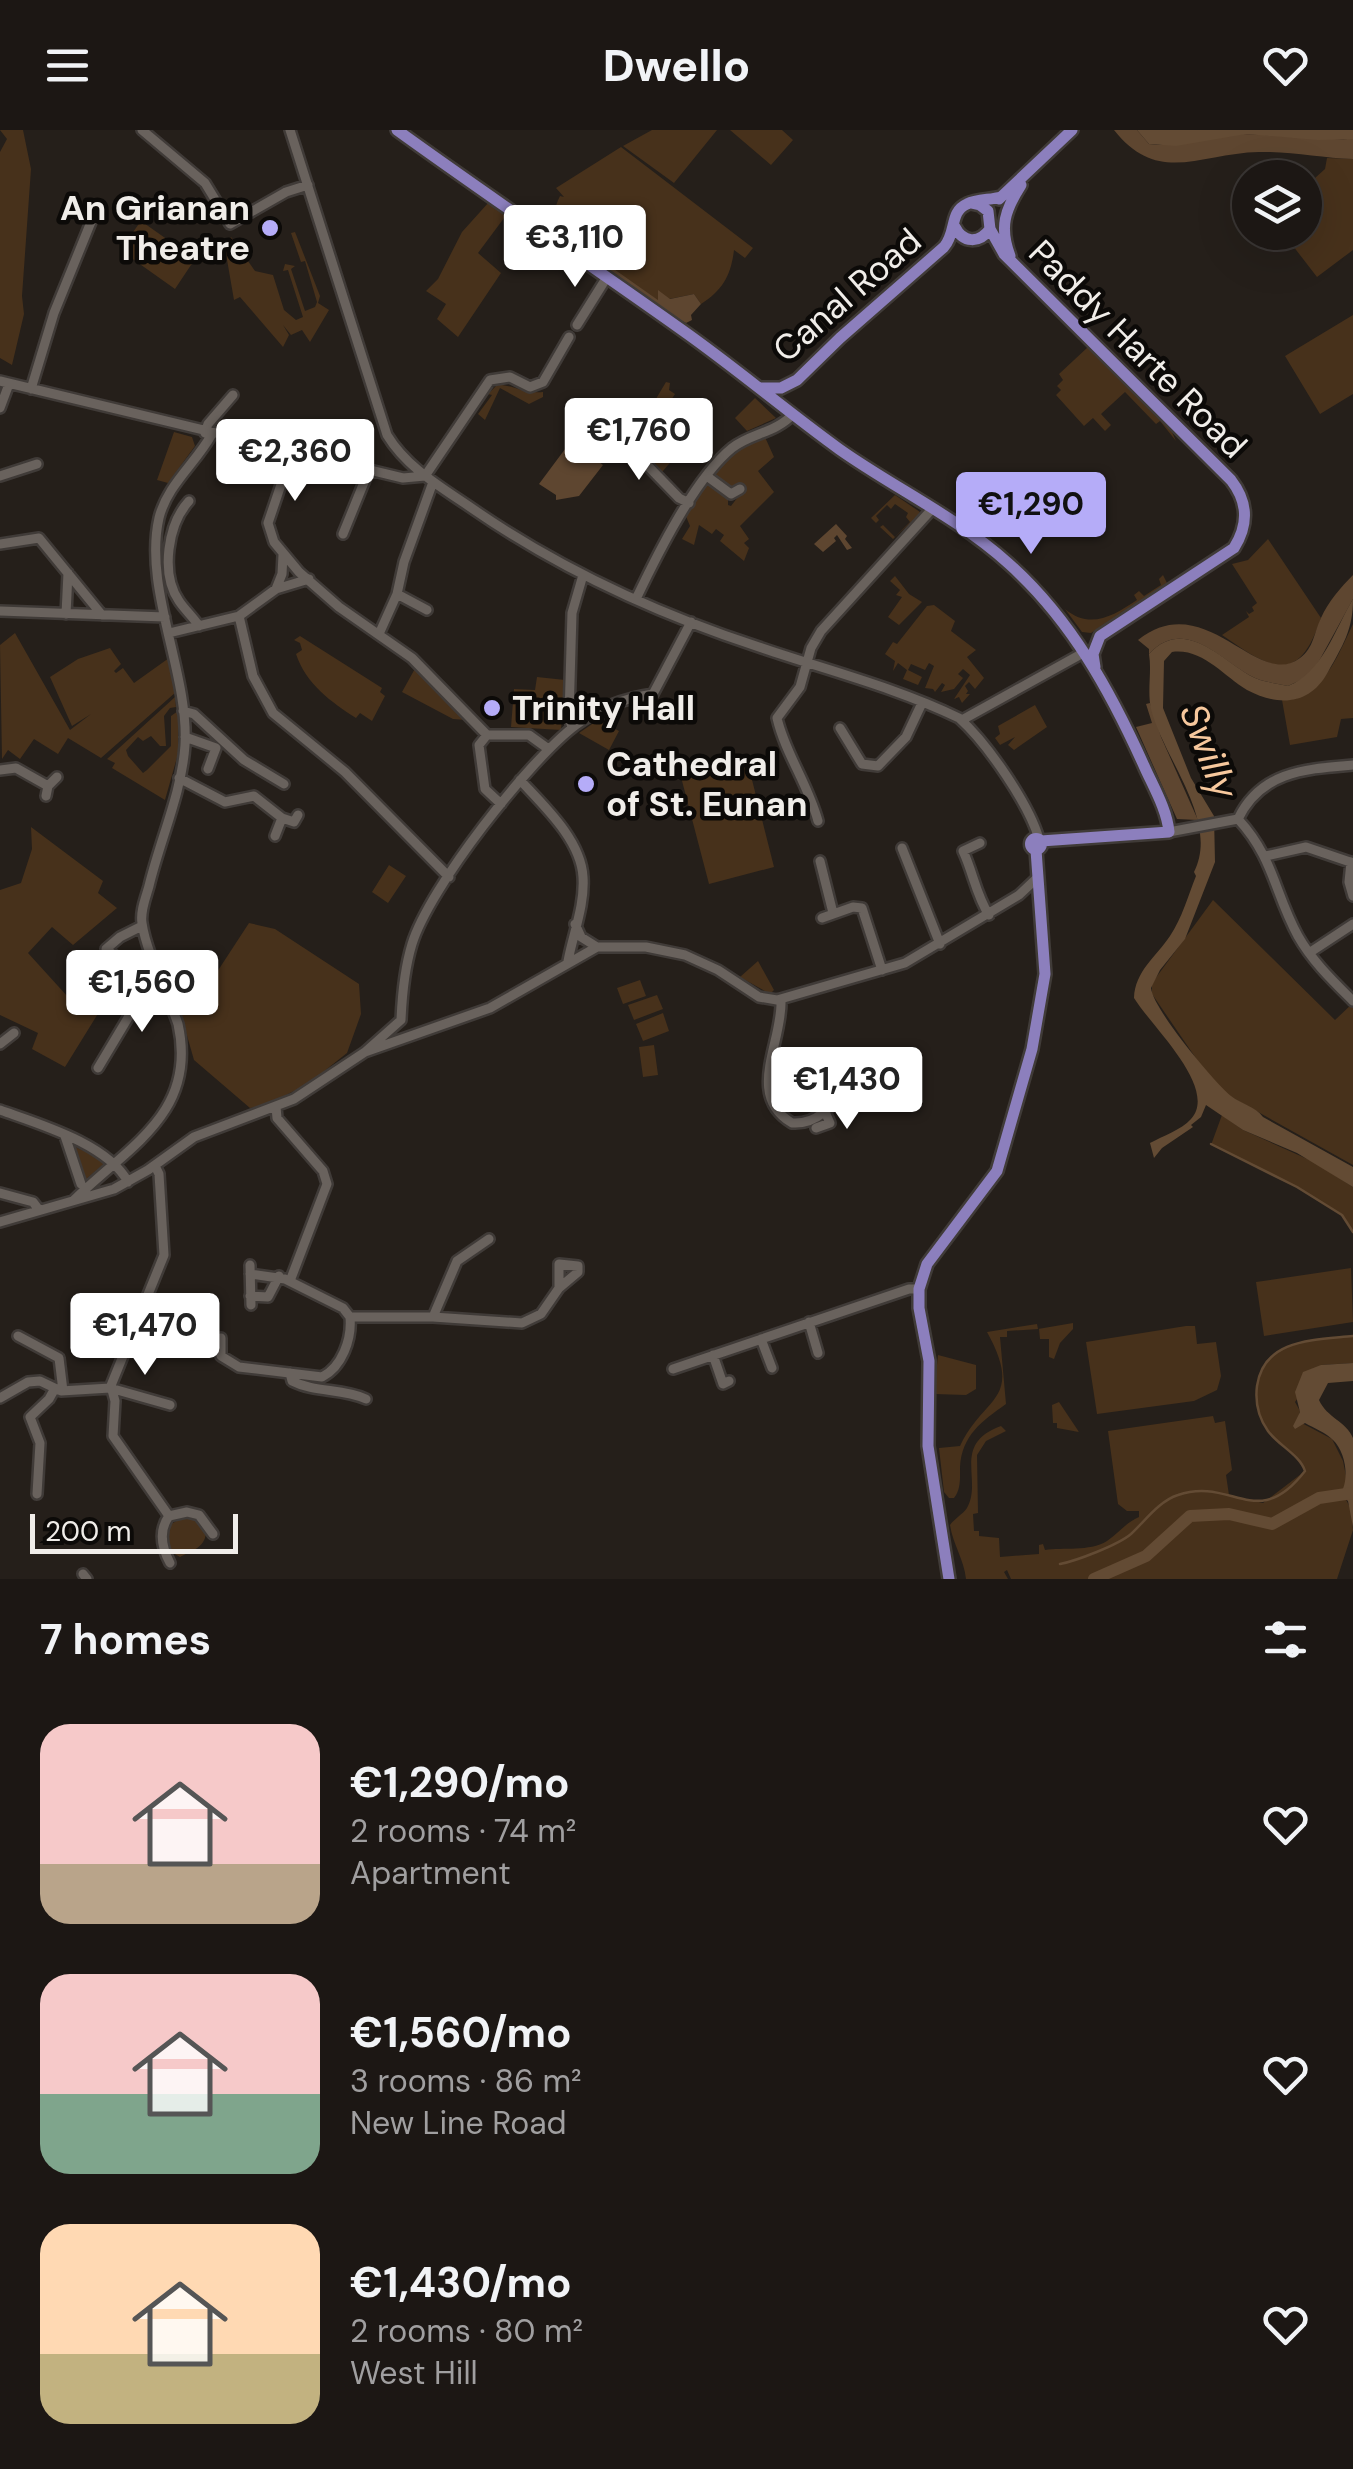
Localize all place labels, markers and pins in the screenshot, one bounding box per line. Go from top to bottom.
place label: An Grianan Theatre [60,185,250,271]
pin: €3,110 [494,205,656,290]
marker: An Grianan Theatre [259,217,281,239]
pin: €1,760 [558,398,720,483]
pin: €2,360 [214,419,376,504]
pin: €1,290 [950,472,1112,557]
place label: Trinity Hall [512,685,695,731]
marker: Trinity Hall [481,697,503,719]
place label: Cathedral of St. Eunan [606,741,808,827]
marker: Cathedral of St. Eunan [575,773,597,795]
pin: €1,560 [61,950,223,1035]
pin: €1,430 [766,1047,928,1132]
pin: €1,470 [64,1293,226,1378]

